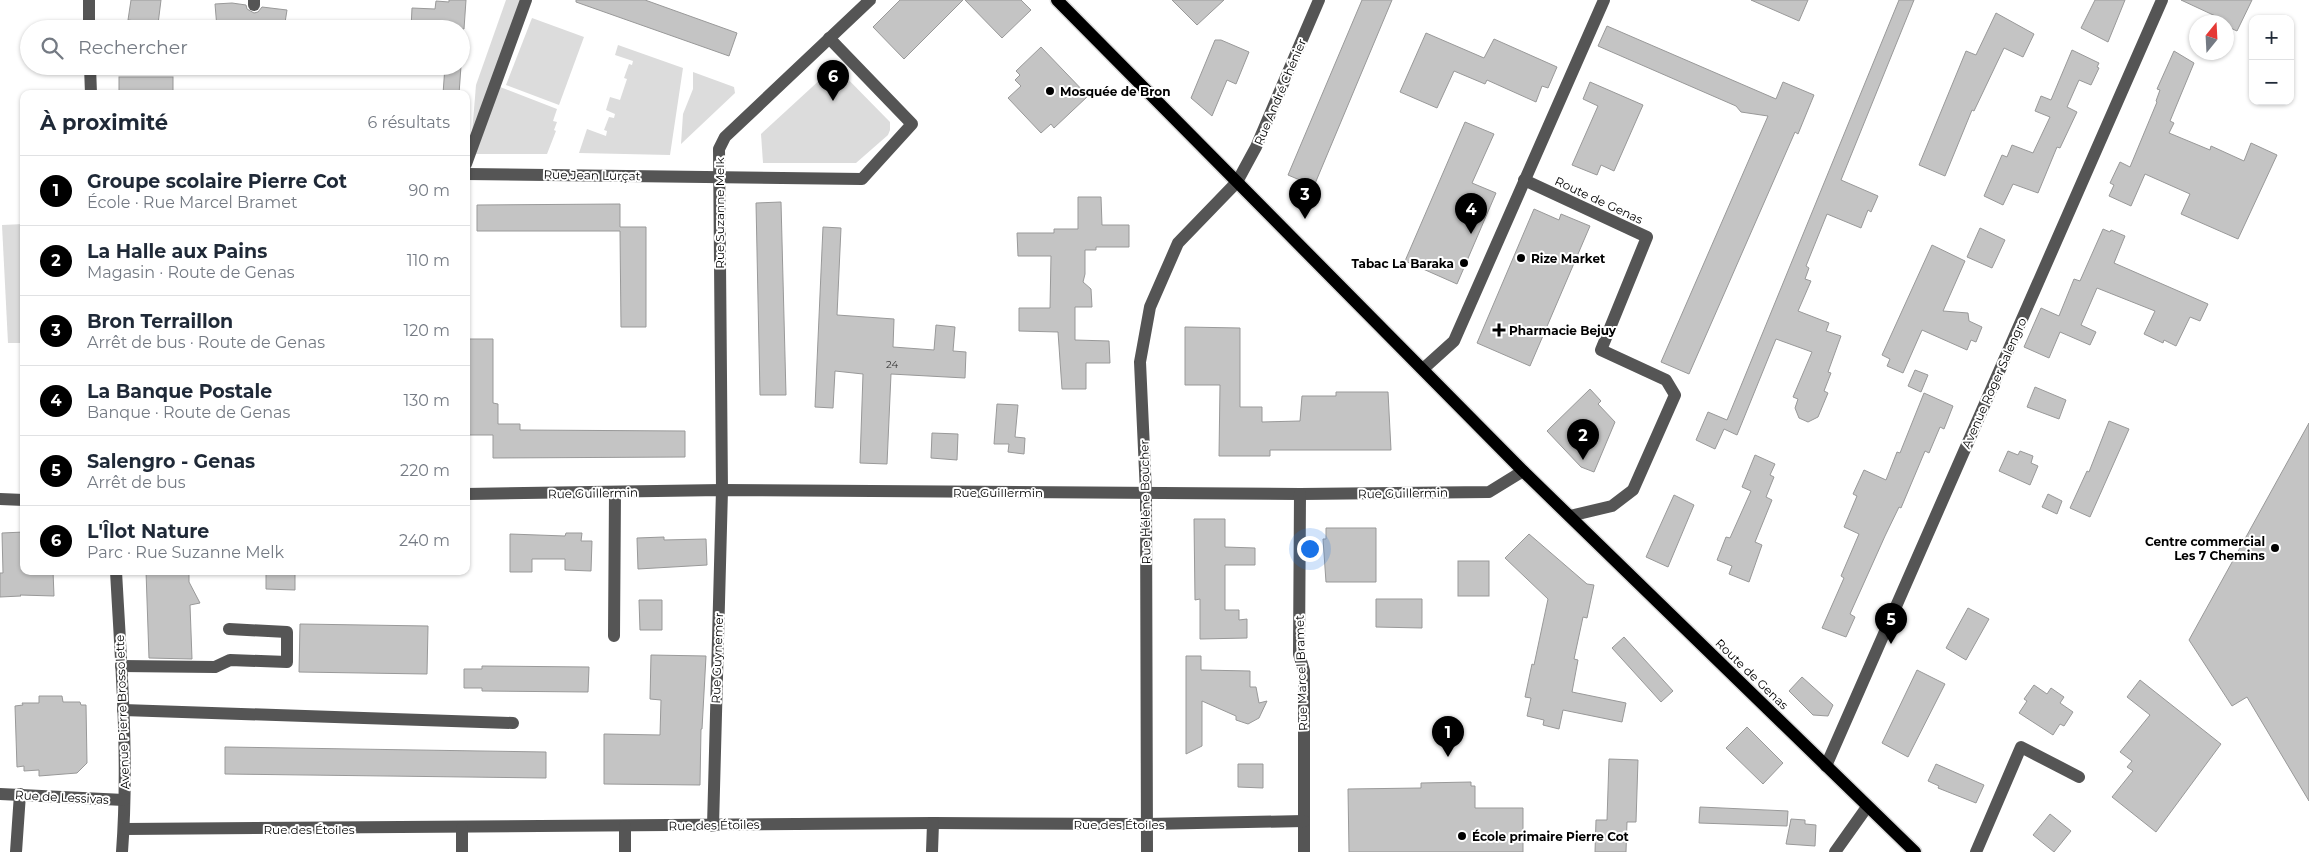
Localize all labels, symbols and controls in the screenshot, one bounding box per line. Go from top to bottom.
north arrow [2189,15,2234,60]
map controls [2249,15,2294,105]
button: + [2249,15,2294,60]
search box [20,20,470,75]
icon: search [38,34,66,62]
text: Rechercher [78,36,188,59]
street label: Rue André Chénier [1251,36,1309,148]
pin: 6 [817,60,849,101]
button: − [2249,60,2294,105]
place label: Mosquée de Bron [1060,84,1170,99]
marker: Mosquée de Bron [1044,85,1056,97]
text: À proximité [40,110,168,135]
text: 6 résultats [368,113,450,132]
street label: Rue Suzanne Melk [712,156,727,269]
street label: Rue Jean Lurçat [543,167,641,183]
text: Groupe scolaire Pierre Cot [87,170,347,193]
street label: Route de Genas [1553,173,1646,227]
pin: 3 [1289,178,1321,219]
text: 1 [53,181,59,200]
text: 90 m [408,181,450,200]
text: École · Rue Marcel Bramet [87,193,297,212]
pin: 4 [1455,193,1487,234]
text: La Halle aux Pains [87,240,267,263]
text: 2 [51,251,61,270]
text: 110 m [407,251,450,270]
place label: Rize Market [1531,251,1606,266]
marker: Rize Market [1515,252,1527,264]
place label: Tabac La Baraka [1351,256,1454,271]
marker: Tabac La Baraka [1458,257,1470,269]
text: Magasin · Route de Genas [87,263,295,282]
text: Bron Terraillon [87,310,233,333]
street label: Avenue Roger Salengro [1958,315,2030,451]
text: 3 [51,321,61,340]
text: 120 m [403,321,450,340]
place label: Pharmacie Bejuy [1509,323,1617,338]
marker: Pharmacie Bejuy [1493,324,1505,336]
text: Arrêt de bus · Route de Genas [87,333,325,352]
house number: 24 [886,358,898,371]
text: La Banque Postale [87,380,272,403]
text: 4 [50,391,62,410]
text: 130 m [403,391,450,410]
text: Banque · Route de Genas [87,403,290,422]
pin: 2 [1567,419,1599,460]
street label: Rue Hélène Boucher [1136,439,1154,564]
text: Salengro - Genas [87,450,255,473]
text: 5 [51,461,61,480]
text: 220 m [400,461,450,480]
text: Arrêt de bus [87,473,185,492]
street label: Rue Guillermin [548,485,638,501]
street label: Rue Guillermin [953,485,1043,500]
street label: Rue Guillermin [1358,485,1448,501]
text: L'Îlot Nature [87,520,209,543]
text: 6 [51,531,61,550]
text: 240 m [399,531,450,550]
place label: Centre commercial Les 7 Chemins [2145,534,2266,563]
your location [1297,536,1323,562]
marker: Centre commercial Les 7 Chemins [2269,542,2281,554]
text: Parc · Rue Suzanne Melk [87,543,284,562]
pin: 5 [1875,603,1907,644]
street label: Rue Guynemer [708,612,726,704]
street label: Rue Marcel Bramet [1291,615,1311,731]
street label: Avenue Pierre Brossolette [112,634,132,790]
street label: Route de Genas [1712,635,1792,713]
pin: 1 [1432,716,1464,757]
street label: Rue de Lessivas [15,787,109,807]
street label: Rue des Étoiles [668,817,760,833]
street label: Rue des Étoiles [1073,817,1165,832]
street label: Rue des Étoiles [263,822,355,837]
place label: École primaire Pierre Cot [1472,829,1630,844]
marker: École primaire Pierre Cot [1456,830,1468,842]

